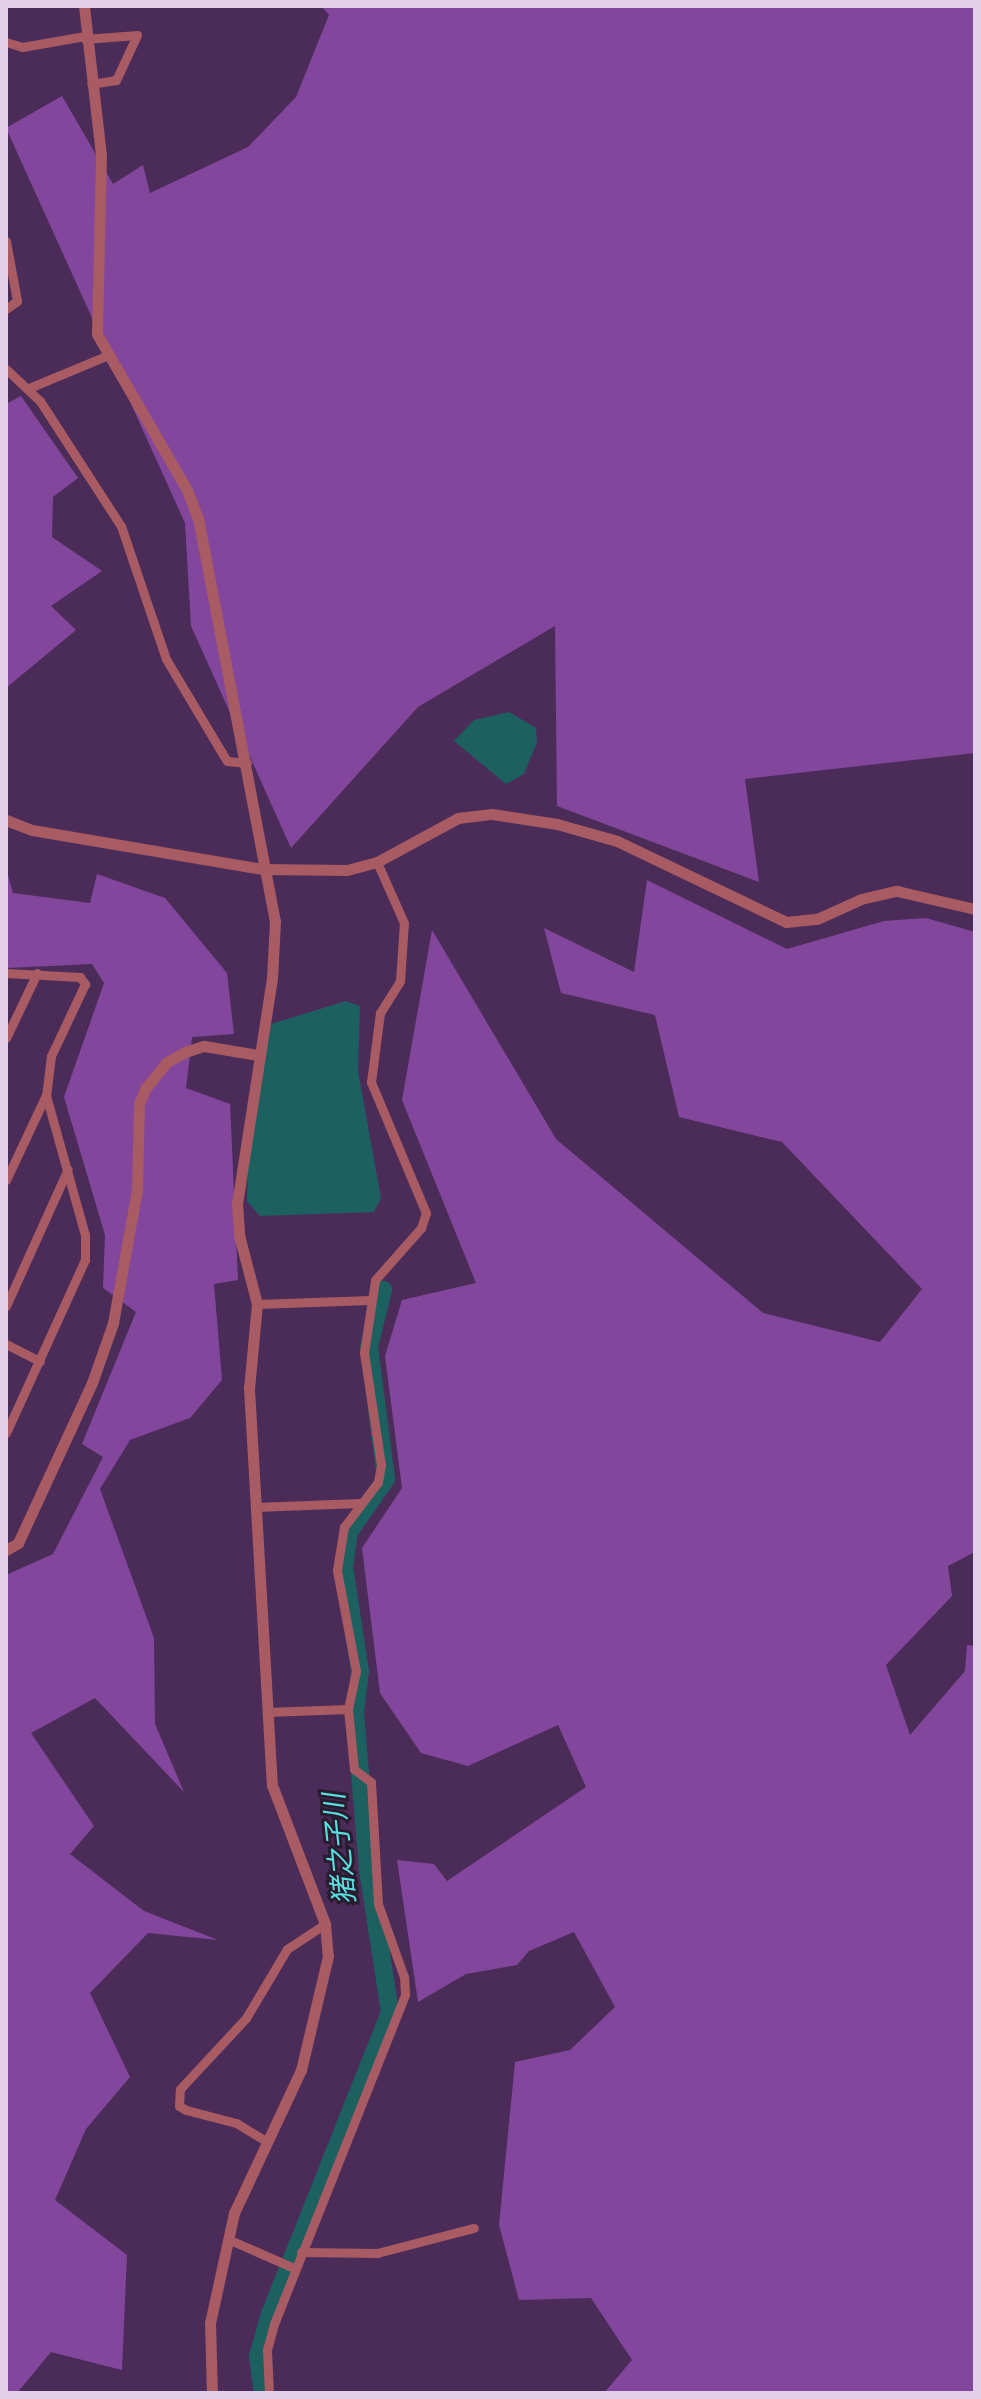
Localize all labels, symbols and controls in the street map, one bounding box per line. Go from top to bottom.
water label: 猪之子川 [317,1792,363,1906]

